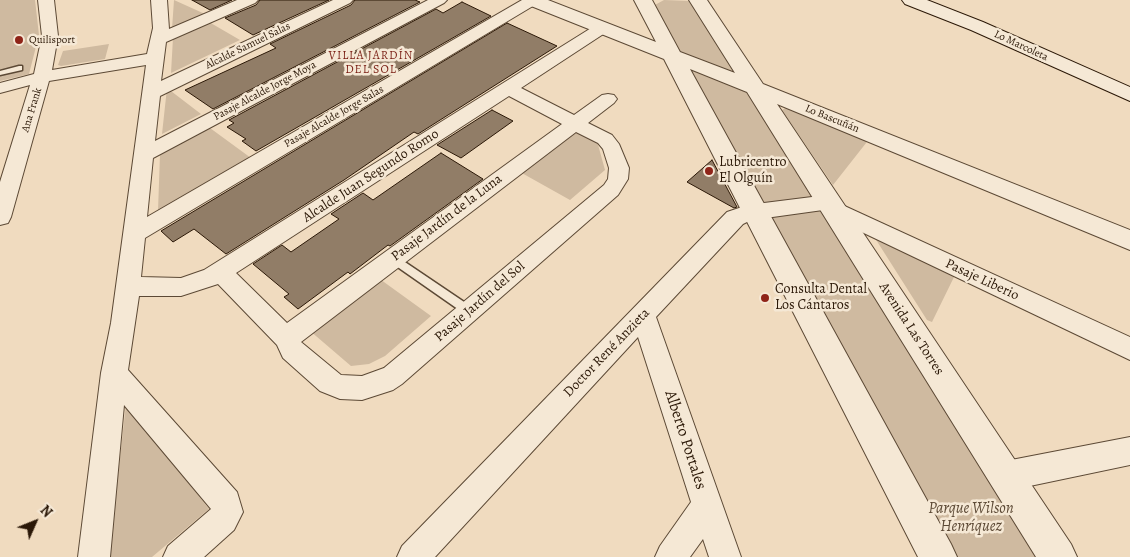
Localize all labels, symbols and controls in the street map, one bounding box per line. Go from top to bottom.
street label: Alcalde Samuel Salas [203,20,293,72]
street label: Lo Marcoleta [992,28,1050,64]
place label: Quilisport [29,33,75,47]
marker: Quilisport [13,34,25,46]
district label: VILLA JARDÍN DEL SOL [327,49,415,77]
street label: Pasaje Alcalde Jorge Moya [211,58,319,124]
street label: Pasaje Alcalde Jorge Salas [282,83,386,151]
street label: Ana Frank [19,86,45,134]
street label: Lo Bascuñán [803,102,861,136]
street label: Alcalde Juan Segundo Romo [300,126,442,226]
place label: Lubricentro El Olguín [719,155,787,188]
marker: Lubricentro El Olguín [703,165,715,177]
street label: Pasaje Jardín de la Luna [388,171,506,265]
street label: Pasaje Liberio [942,256,1022,304]
street label: Pasaje Jardín del Sol [431,258,529,346]
street label: Avenida Las Torres [875,280,947,378]
place label: Consulta Dental Los Cántaros [775,282,867,314]
marker: Consulta Dental Los Cántaros [759,292,771,304]
street label: Doctor René Anzieta [560,305,654,401]
street label: Alberto Portales [660,388,710,492]
north arrow [10,497,60,547]
park label: Parque Wilson Henríquez [928,499,1014,537]
text: N [36,501,57,521]

